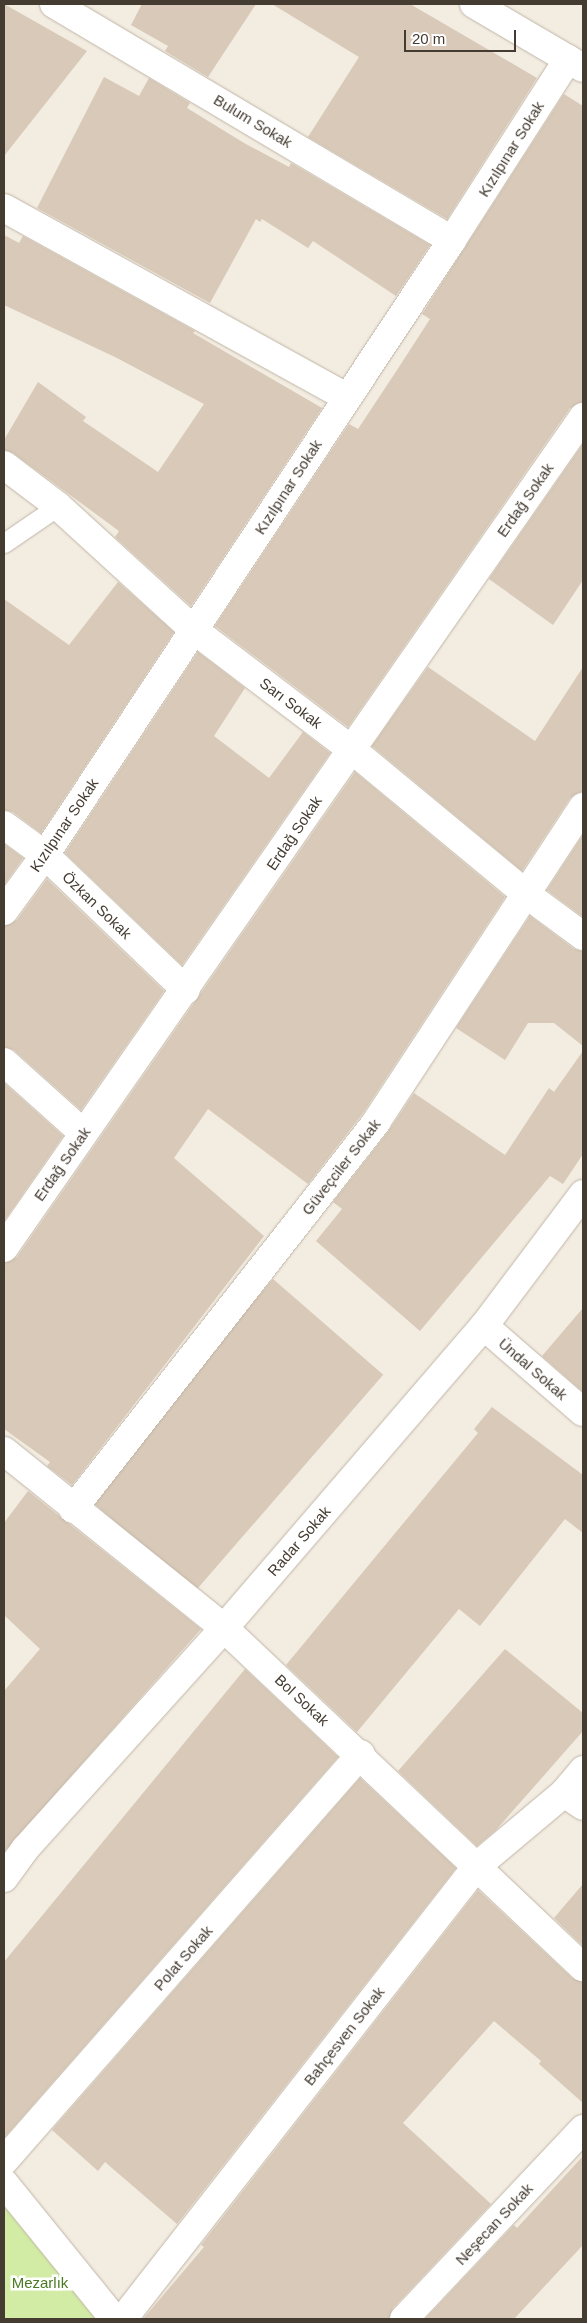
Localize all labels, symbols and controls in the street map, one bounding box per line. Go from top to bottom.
scale bar [407,20,520,52]
text: 20 m [412,30,445,47]
street label: Bulum Sokak [210,91,296,151]
street label: Kızılpınar Sokak [474,98,548,200]
street label: Kızılpınar Sokak [251,436,325,538]
street label: Erdağ Sokak [493,460,557,540]
street label: Sarı Sokak [256,674,326,732]
street label: Kızılpınar Sokak [26,775,102,875]
street label: Erdağ Sokak [263,792,325,874]
street label: Özkan Sokak [59,868,135,942]
street label: Güveçciler Sokak [298,1115,384,1219]
street label: Erdağ Sokak [30,1124,94,1204]
street label: Ündal Sokak [495,1334,571,1404]
street label: Radar Sokak [264,1502,334,1580]
street label: Bol Sokak [271,1670,333,1730]
street label: Polat Sokak [150,1922,216,1994]
street label: Bahçesven Sokak [300,1983,388,2089]
street label: Neşecan Sokak [452,2179,536,2269]
park label: Mezarlık [12,2274,68,2292]

